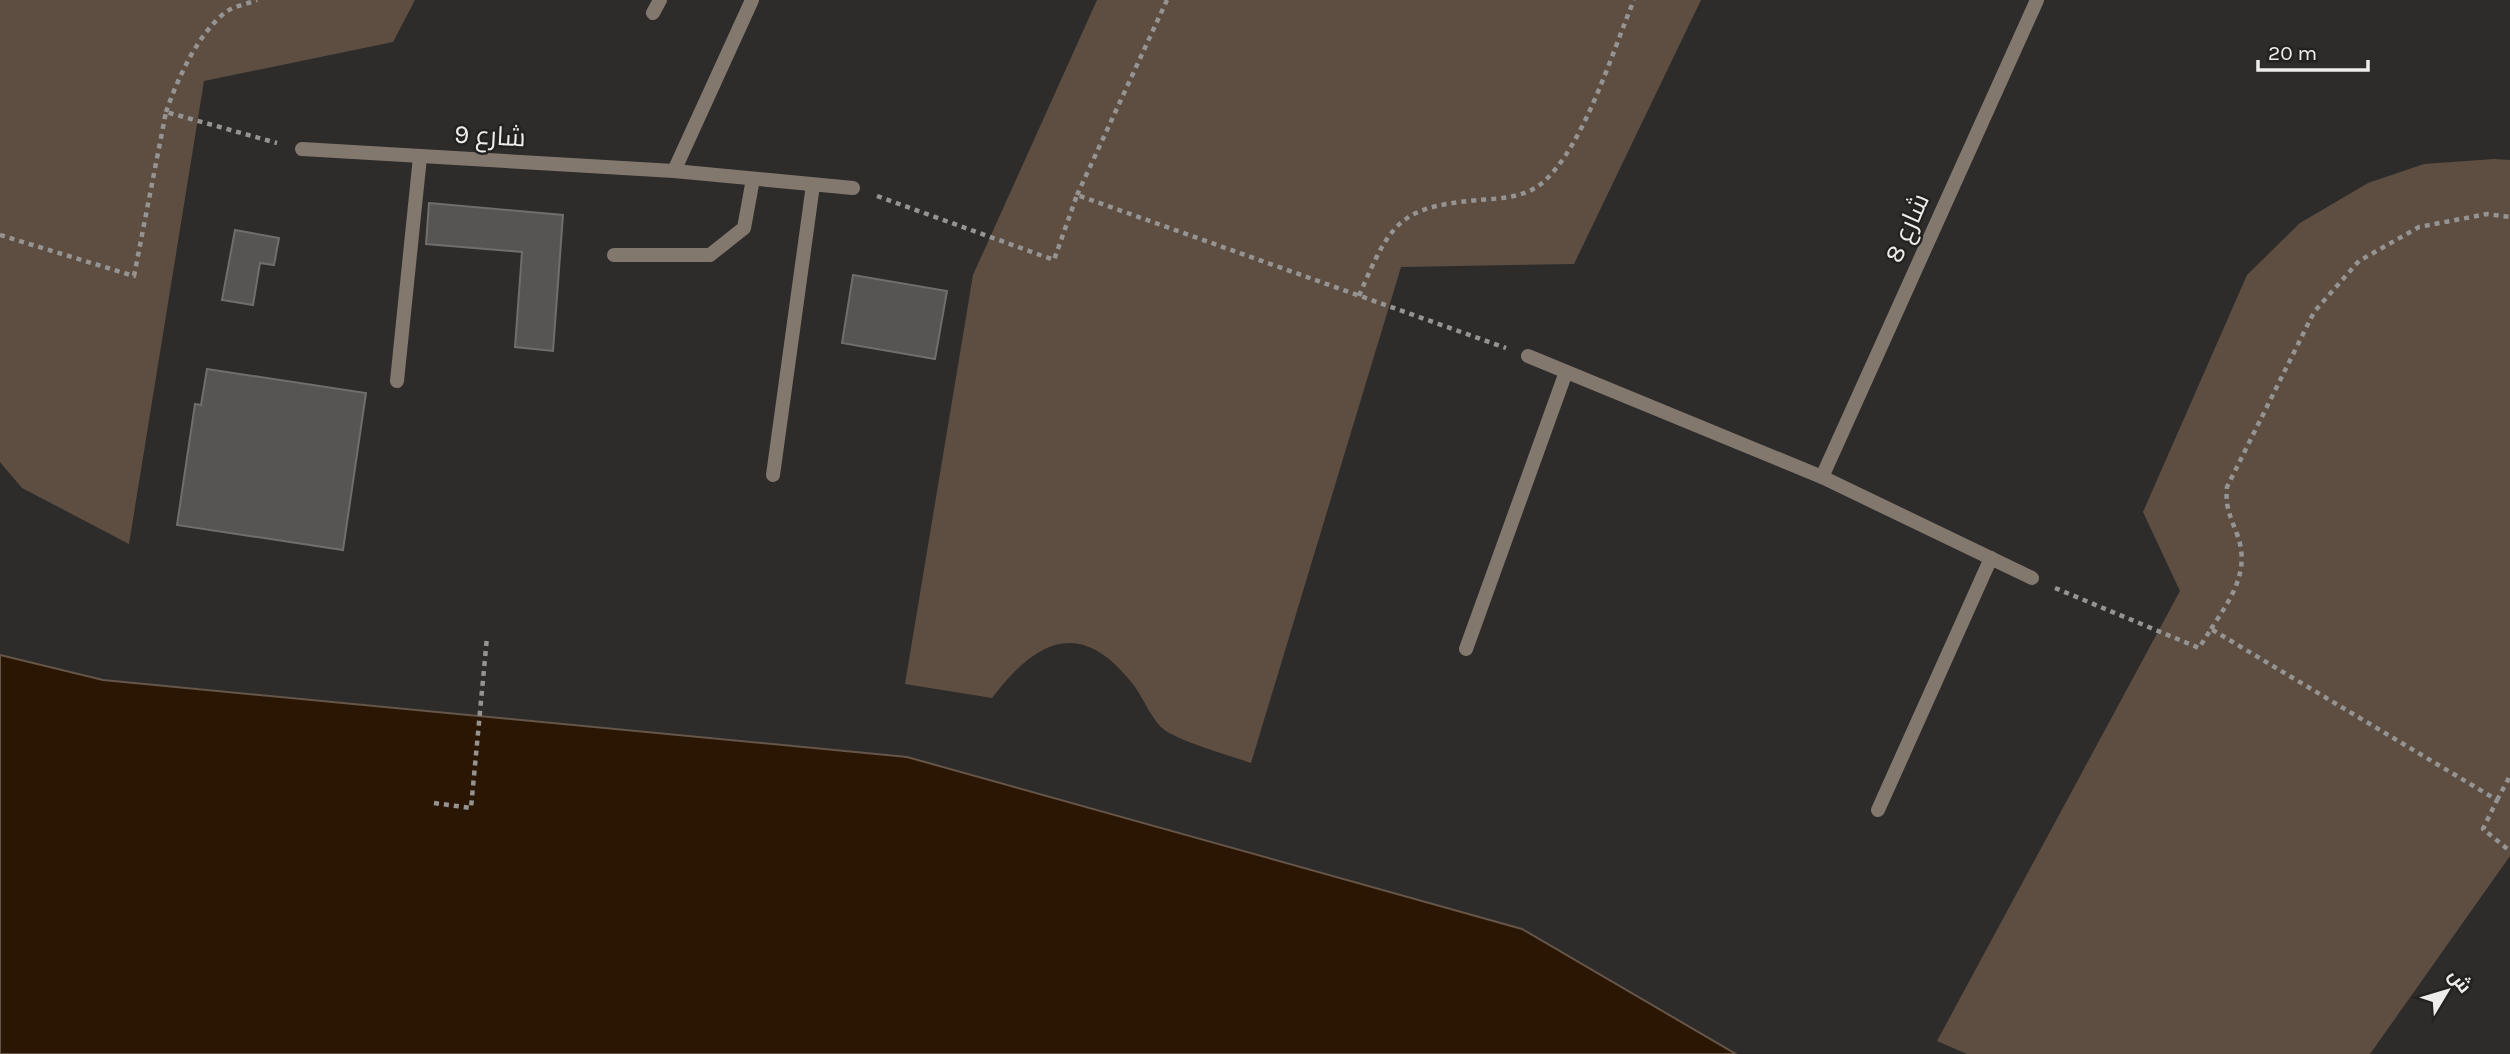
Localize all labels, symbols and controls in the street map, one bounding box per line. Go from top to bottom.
scale bar [2258,28,2368,72]
text: 20 m [2268,41,2317,65]
street label: شارع 9 [453,119,527,154]
street label: شارع 8 [1878,189,1937,268]
north arrow [2412,956,2482,1026]
text: ش [2443,965,2476,998]

